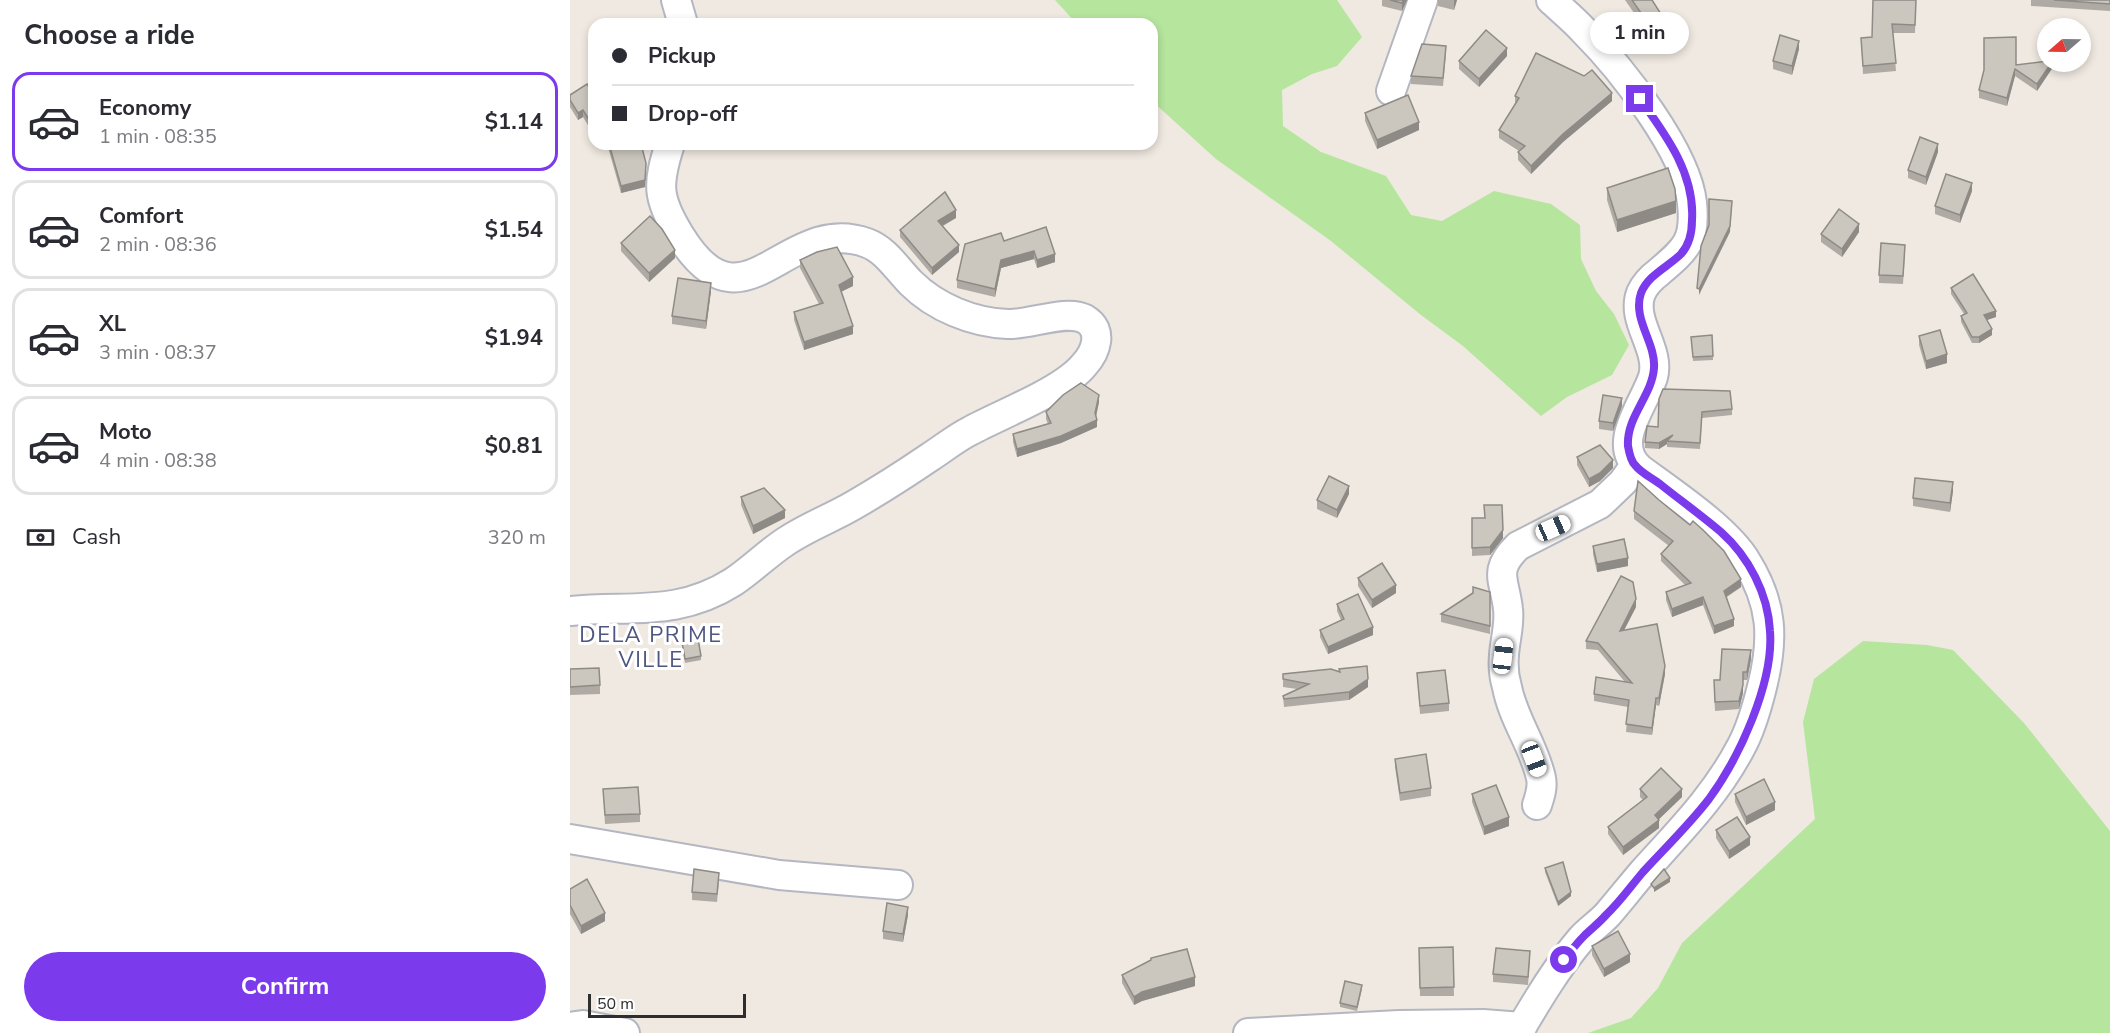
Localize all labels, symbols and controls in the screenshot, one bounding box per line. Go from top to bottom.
callout: 1 min [1590,12,1690,54]
text: Choose a ride [24,17,195,54]
north arrow [2037,18,2091,72]
map controls [2037,18,2091,72]
text: 1 min [1614,19,1665,46]
text: Pickup [648,41,716,71]
route end [1626,85,1653,112]
text: Economy [99,93,191,123]
icon: car [27,95,81,149]
text: Drop-off [648,99,737,129]
text: $1.14 [485,107,543,137]
text: 1 min · 08:35 [99,123,217,150]
text: Comfort [99,201,183,231]
icon: car [27,203,81,257]
text: $1.54 [485,215,543,245]
text: 2 min · 08:36 [99,231,217,258]
text: XL [99,309,126,339]
icon: car [27,311,81,365]
text: $1.94 [485,323,543,353]
text: 3 min · 08:37 [99,339,217,366]
text: Moto [99,417,152,447]
icon: car [27,419,81,473]
text: $0.81 [485,431,543,461]
text: 4 min · 08:38 [99,447,217,474]
car [1533,512,1573,544]
icon: cash [24,521,57,554]
text: Cash [72,522,121,552]
text: 320 m [488,524,546,551]
district label: DELA PRIME VILLE [579,620,723,675]
car [1492,637,1514,675]
car [1519,739,1549,779]
route start [1550,946,1577,973]
button: Confirm [24,952,546,1021]
scale bar [588,991,746,1018]
text: 50 m [597,993,634,1015]

